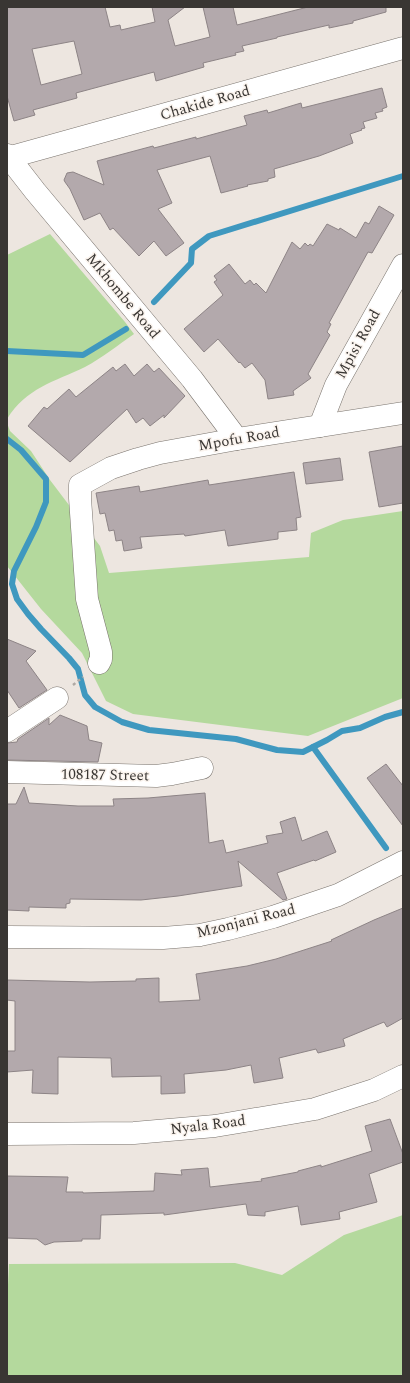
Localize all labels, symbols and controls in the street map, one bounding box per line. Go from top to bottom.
street label: Chakide Road [157,79,253,127]
street label: Mkhombe Road [80,248,166,344]
street label: Mpisi Road [329,305,387,383]
street label: Mpofu Road [197,421,281,457]
street label: 108187 Street [61,763,149,787]
street label: Mzonjani Road [194,898,298,944]
street label: Nyala Road [169,1109,247,1141]

